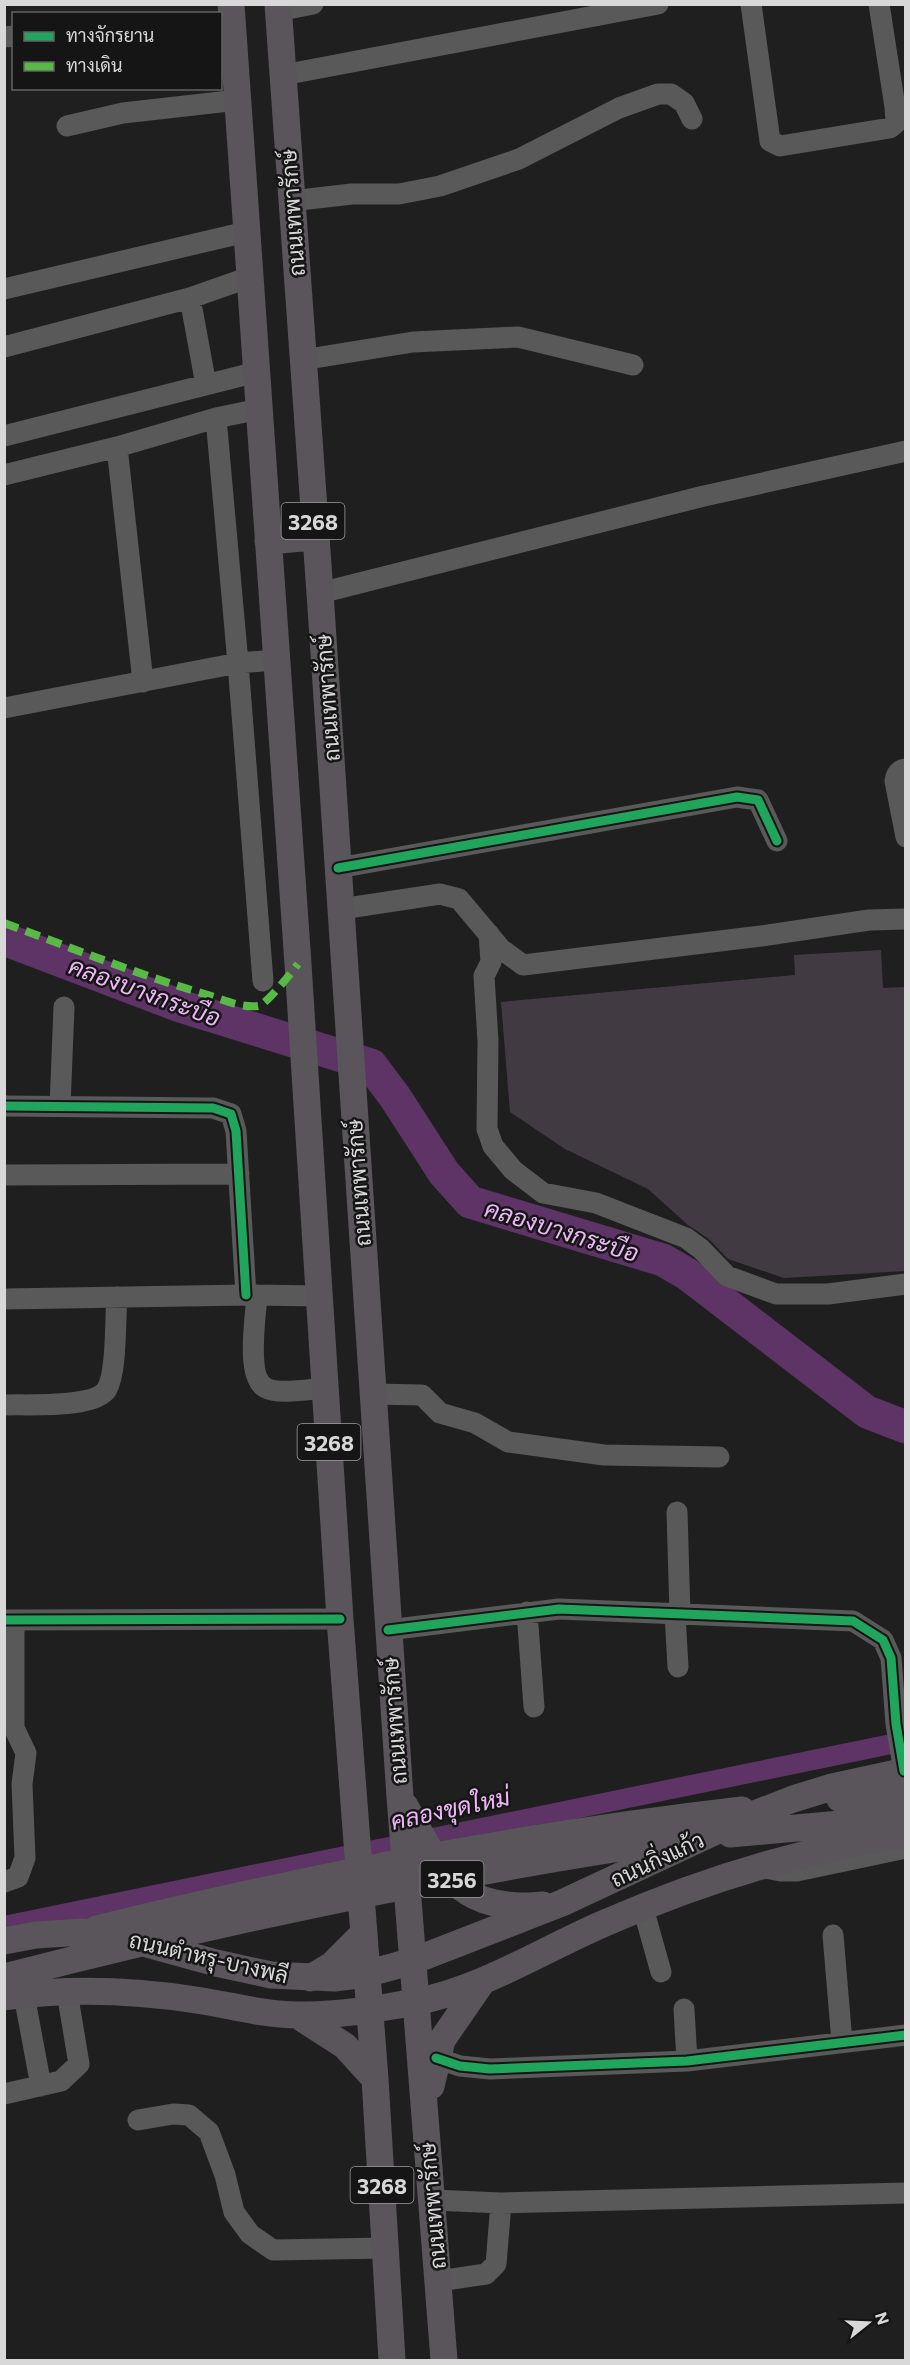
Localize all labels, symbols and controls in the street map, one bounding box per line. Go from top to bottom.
legend [12,12,222,90]
text: ทางจักรยาน [66,24,154,46]
text: ทางเดิน [66,54,122,76]
street label: ถนนเทพารักษ์ [274,148,310,277]
road number: 3268 [282,503,344,539]
street label: ถนนเทพารักษ์ [309,633,345,762]
water label: คลองบางกระบือ [65,950,225,1032]
street label: ถนนเทพารักษ์ [340,1118,376,1247]
water label: คลองบางกระบือ [482,1193,642,1267]
road number: 3268 [298,1424,360,1460]
street label: ถนนเทพารักษ์ [376,1656,412,1785]
water label: คลองขุดใหม่ [388,1781,514,1838]
street label: ถนนกิ่งแก้ว [604,1822,708,1892]
road number: 3256 [420,1861,484,1897]
street label: ถนนตำหรุ-บางพลี [126,1926,291,1991]
street label: ถนนเทพารักษ์ [413,2141,451,2270]
road number: 3268 [350,2167,413,2203]
north arrow [838,2293,898,2353]
text: N [872,2310,894,2327]

